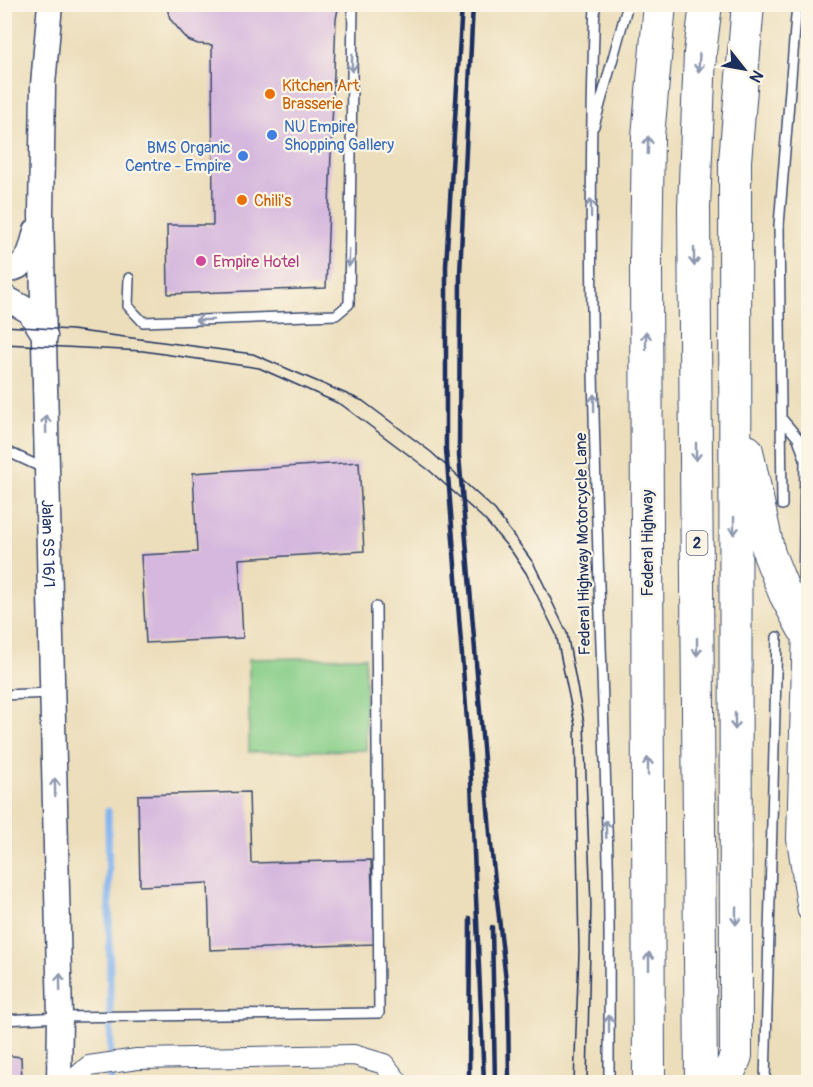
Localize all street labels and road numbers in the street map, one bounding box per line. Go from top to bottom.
street label: Federal Highway Motorcycle Lane [571,432,595,655]
street label: Federal Highway [638,489,658,597]
street label: Jalan SS 16/1 [37,499,59,588]
road number: 2 [686,531,708,555]

